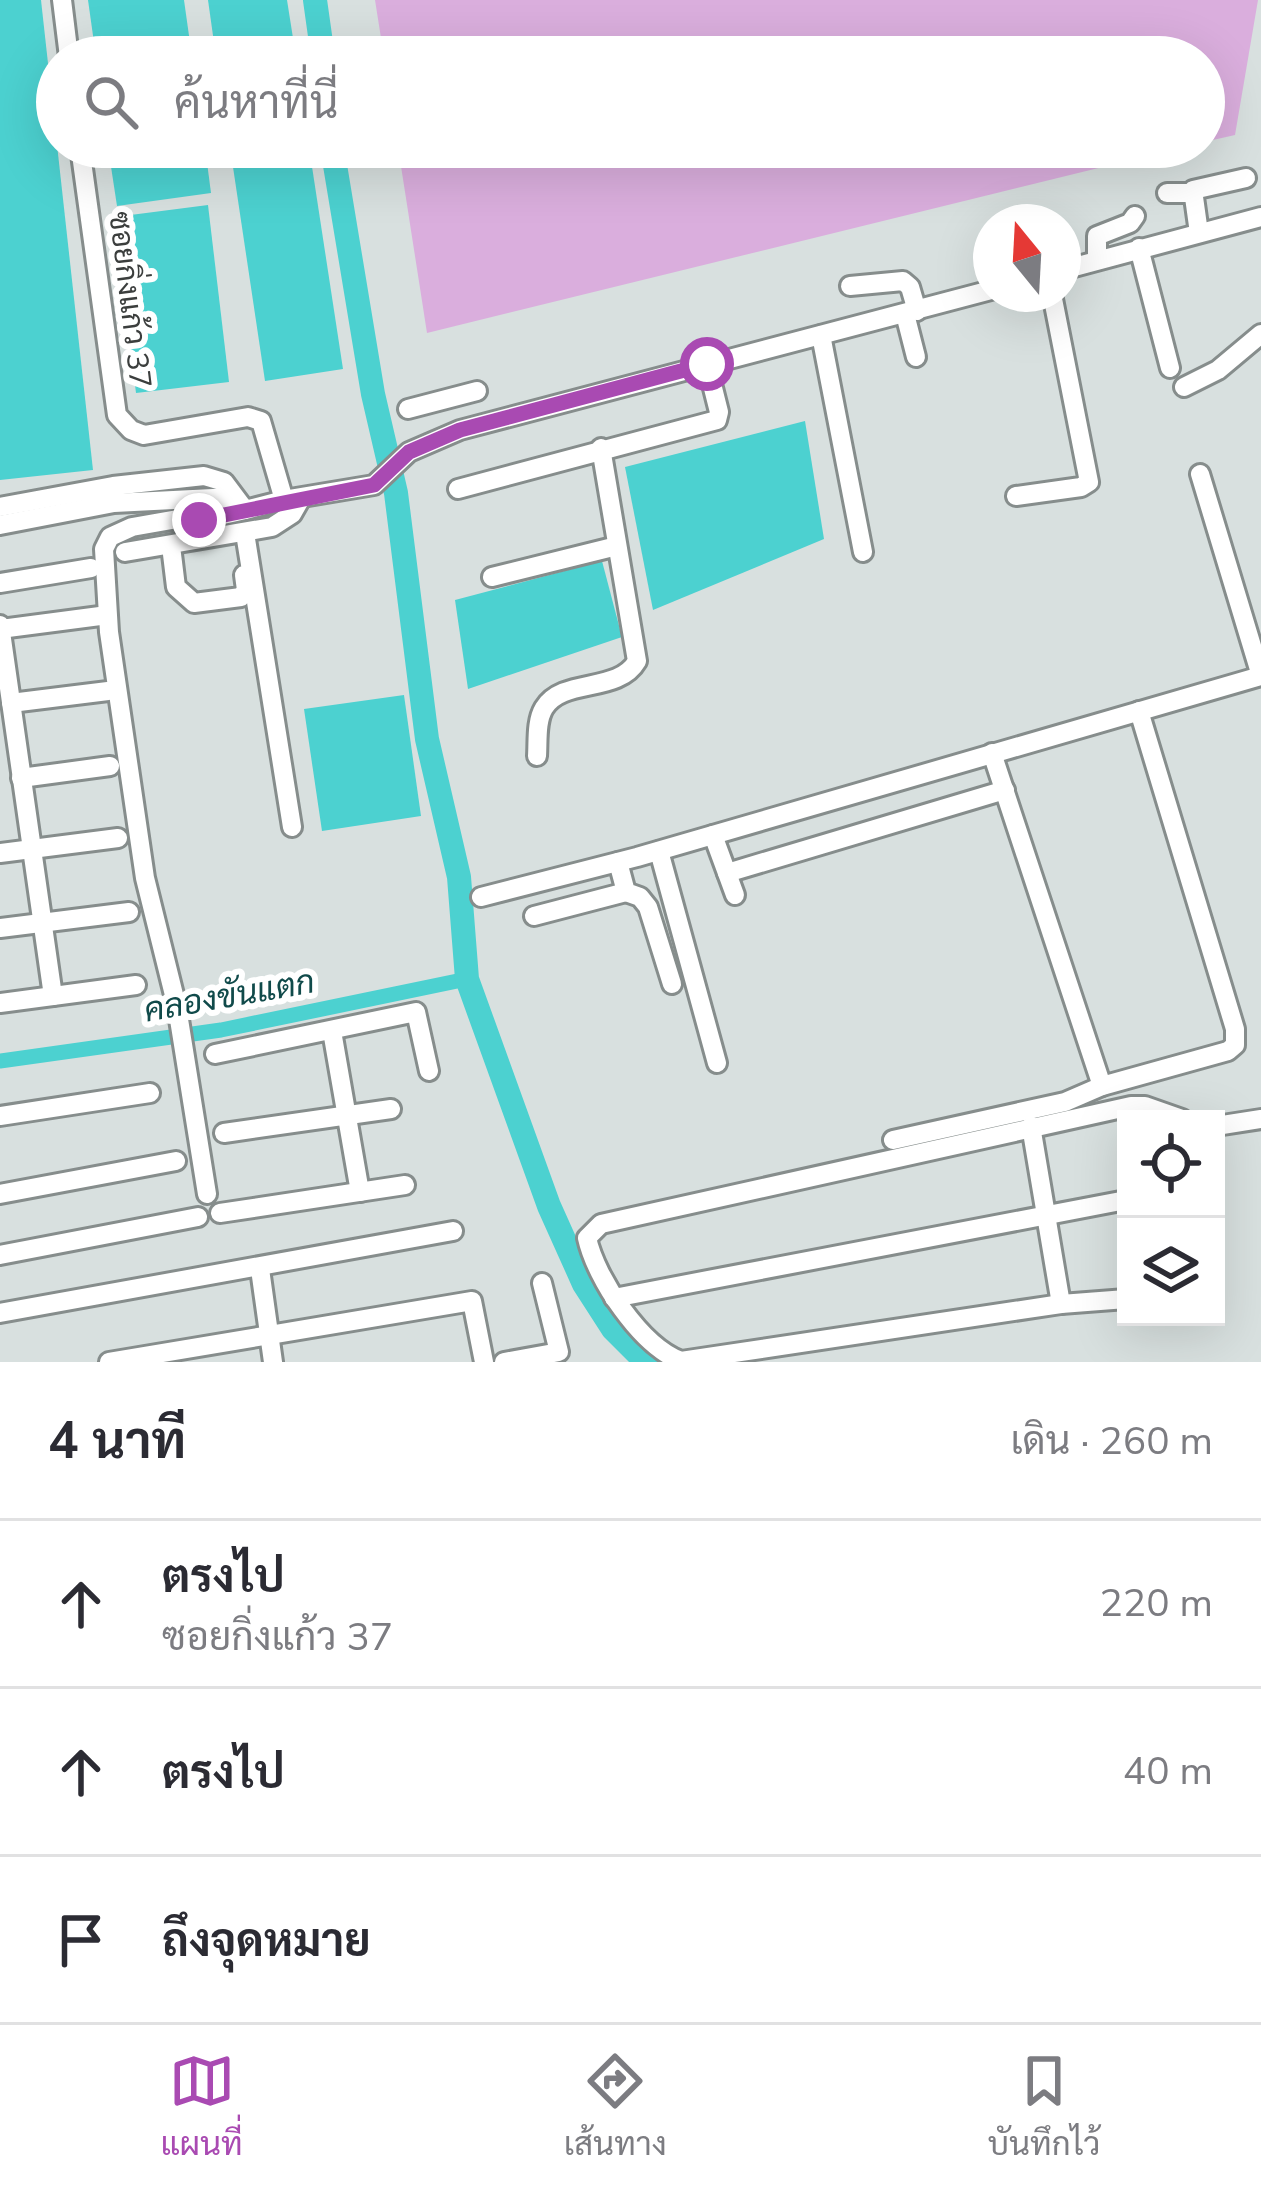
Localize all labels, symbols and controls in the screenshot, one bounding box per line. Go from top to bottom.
search box [36,36,1225,168]
icon: search [78,69,144,135]
text: ค้นหาที่นี่ [174,73,338,134]
north arrow [973,204,1081,312]
street label: ซอยกิ่งแก้ว 37 [98,209,165,391]
route start [680,337,734,391]
route end [172,493,226,547]
water label: คลองขันแตก [141,959,318,1034]
map controls [1117,1110,1225,1326]
button: locate [1117,1110,1225,1218]
button: layers [1117,1218,1225,1326]
text: 4 นาที [48,1406,186,1476]
text: เดิน · 260 m [1010,1415,1213,1468]
text: ตรงไป [162,1547,285,1608]
icon: ahead [48,1571,114,1637]
text: 220 m [1099,1577,1213,1630]
text: ซอยกิ่งแก้ว 37 [162,1611,393,1664]
icon: ahead [48,1739,114,1805]
text: ตรงไป [162,1743,285,1804]
text: 40 m [1123,1745,1213,1798]
icon: arrive [48,1907,114,1973]
text: ถึงจุดหมาย [162,1911,371,1972]
tab: แผนที่ [160,2048,243,2167]
tab: เส้นทาง [564,2048,667,2167]
tab: บันทึกไว้ [988,2048,1101,2167]

